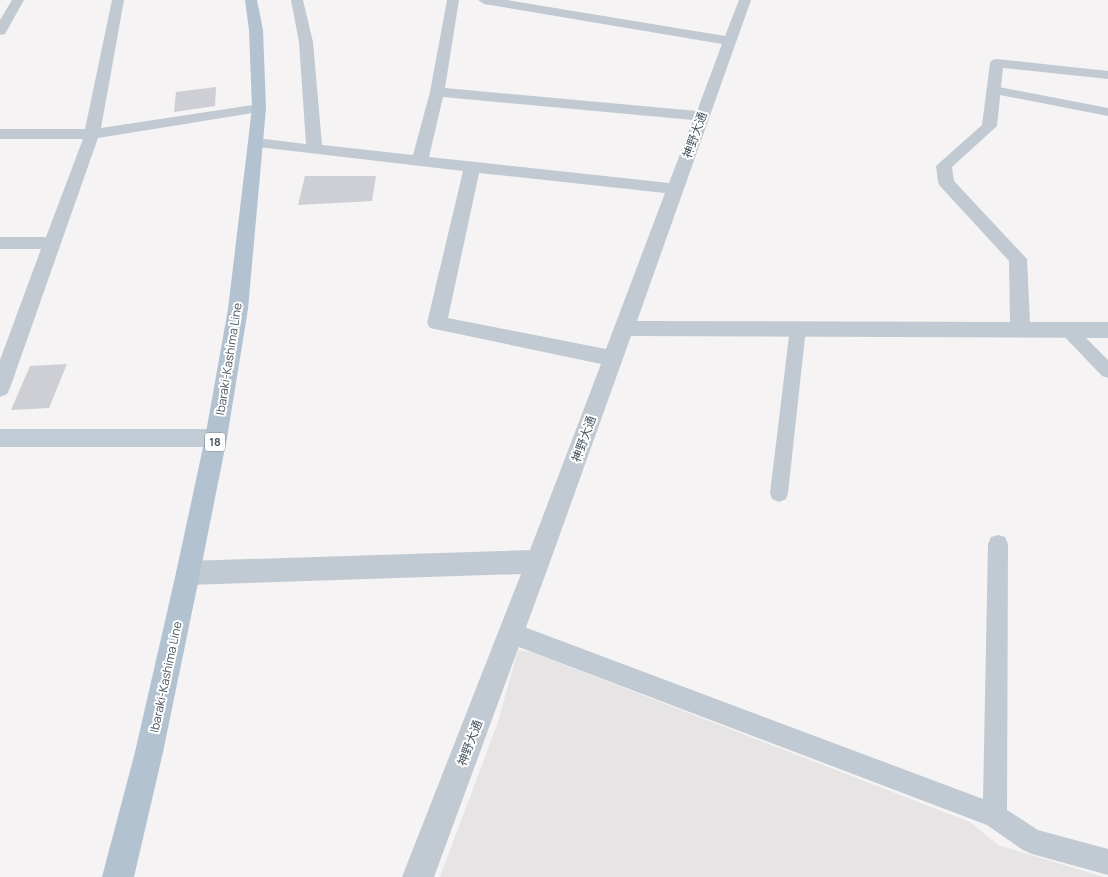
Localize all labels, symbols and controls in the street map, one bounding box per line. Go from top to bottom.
street label: 神野大通 [678,109,711,160]
street label: Ibaraki-Kashima Line [211,302,246,416]
street label: 神野大通 [567,413,600,464]
road number: 18 [205,433,225,451]
street label: Ibaraki-Kashima Line [145,620,186,734]
street label: 神野大通 [453,717,486,768]

